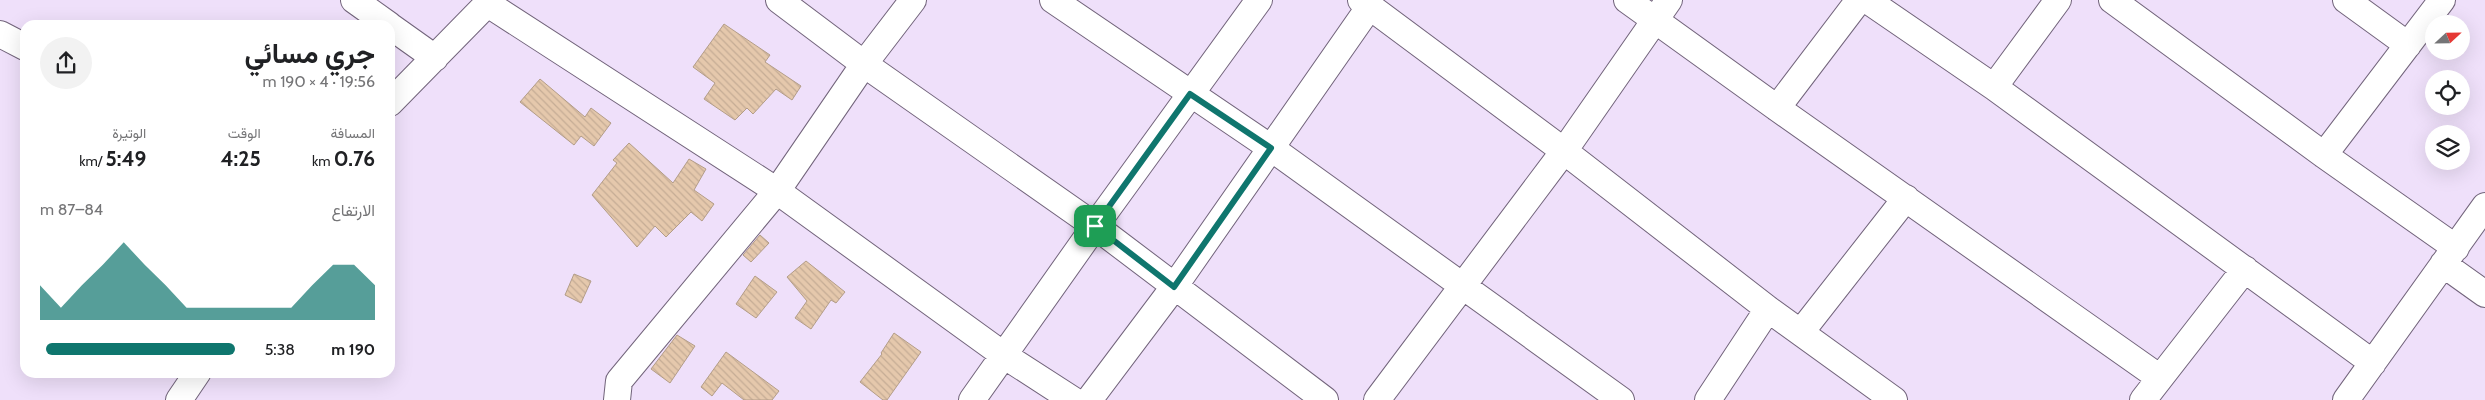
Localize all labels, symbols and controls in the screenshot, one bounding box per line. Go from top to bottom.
north arrow [2425,15,2470,60]
map controls [2425,15,2470,170]
text: جري مسائي [245,36,375,70]
button: share [40,37,92,89]
button: locate [2425,70,2470,115]
text: 19:56 · 4 × 190 m [263,72,375,91]
text: الوتيرة [112,124,146,142]
text: الوقت [228,124,261,142]
text: المسافة [331,124,375,142]
button: layers [2425,125,2470,170]
text: 5:49 [106,146,146,171]
text: 4:25 [221,146,261,171]
text: 0.76 [334,146,375,171]
text: /km [79,152,106,170]
text: km [312,152,334,170]
text: 84–87 m [40,200,103,219]
text: الارتفاع [332,201,375,220]
pin [1074,205,1116,247]
icon: arrive [1081,212,1109,240]
text: 5:38 [265,340,295,359]
text: 190 m [331,340,375,359]

